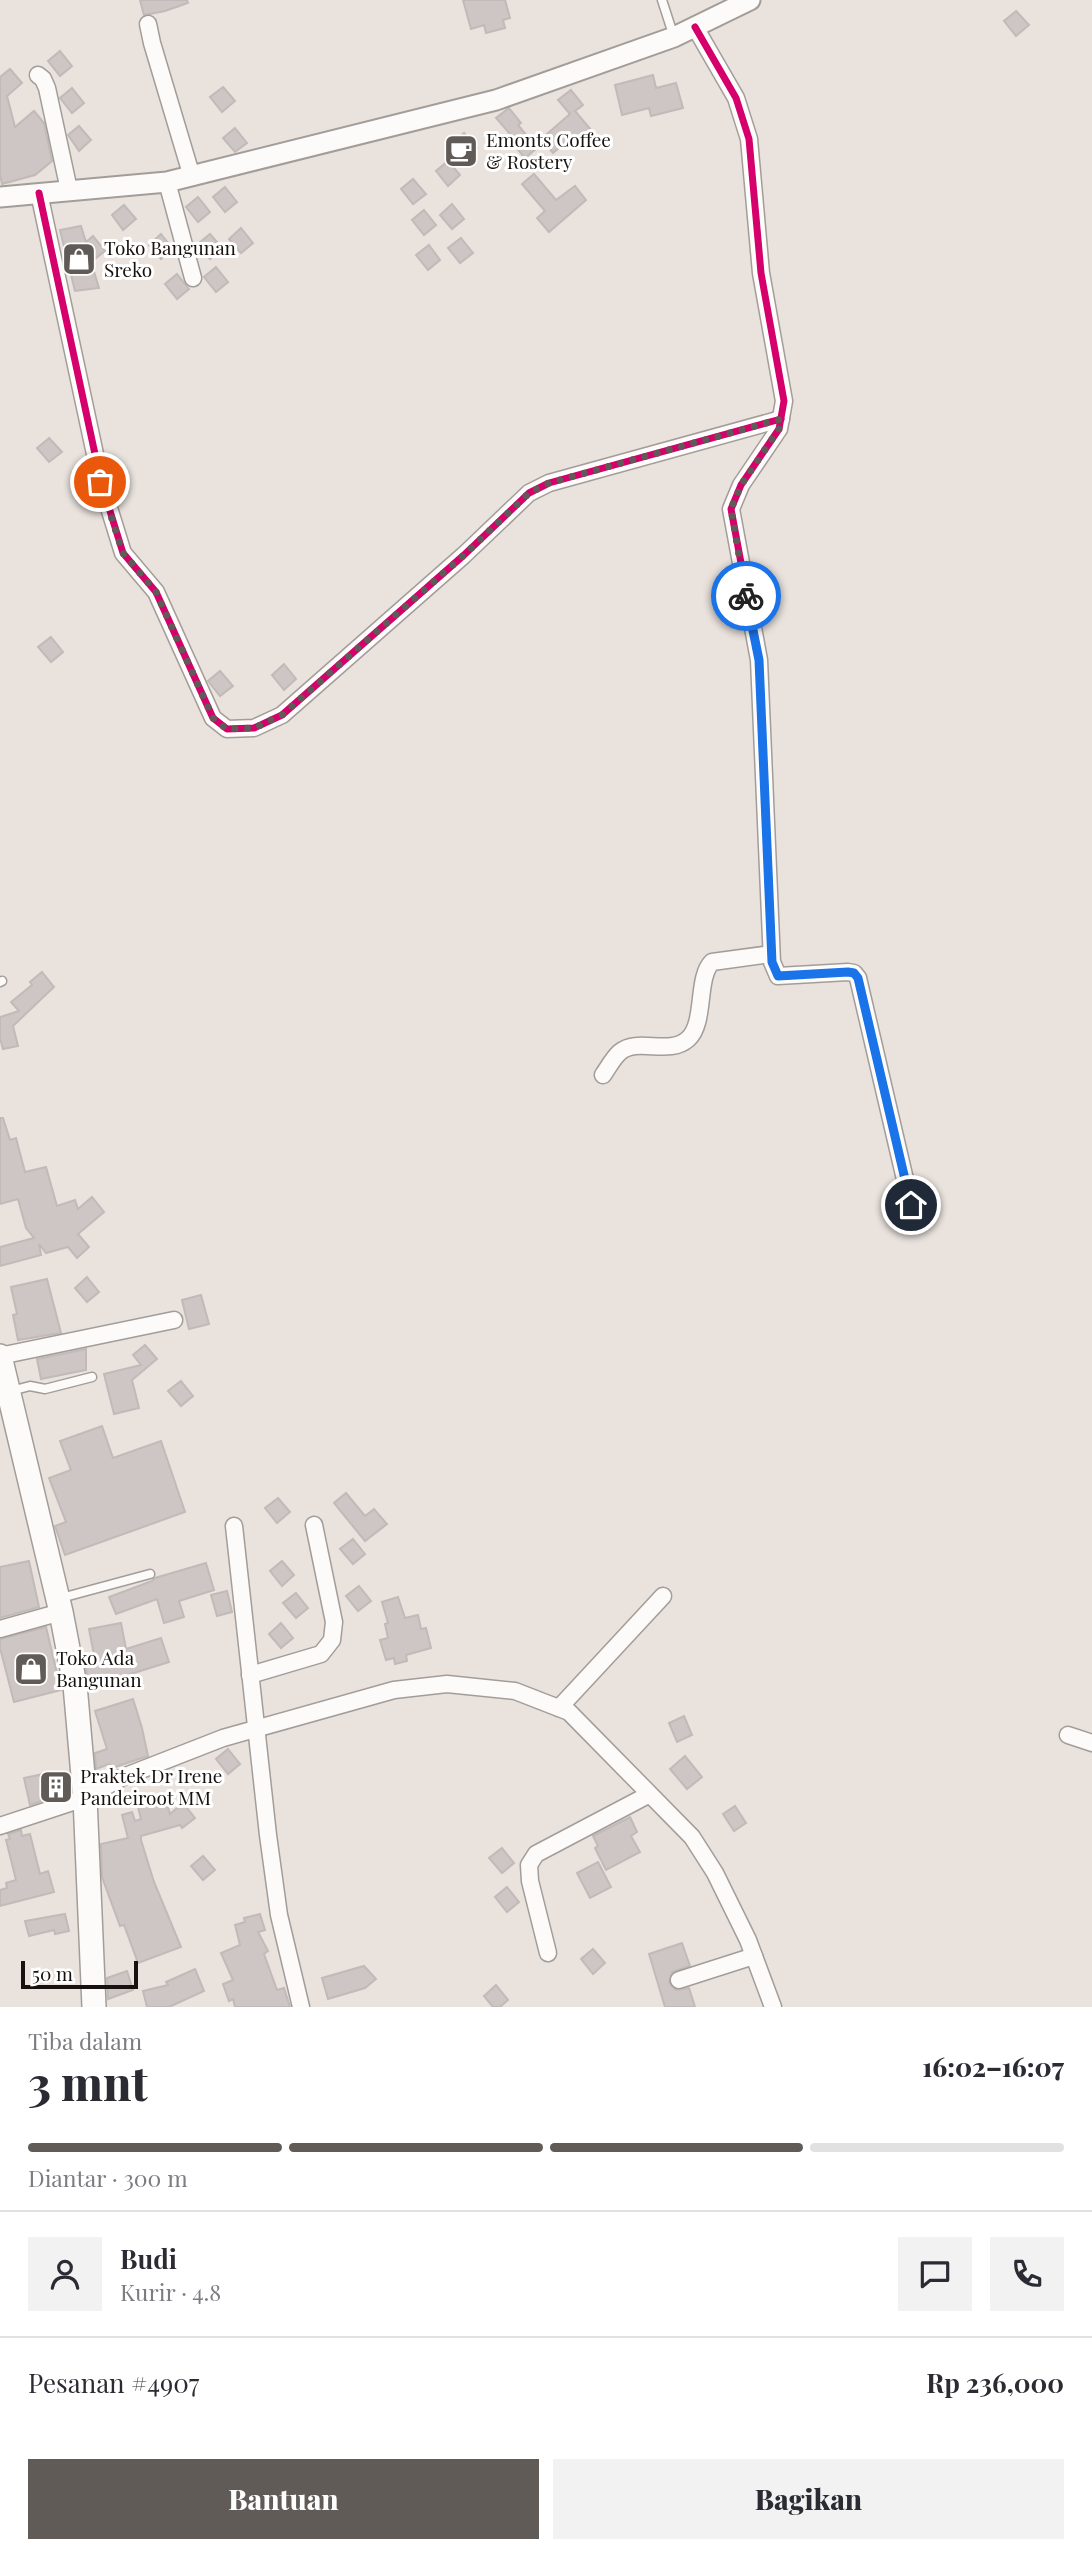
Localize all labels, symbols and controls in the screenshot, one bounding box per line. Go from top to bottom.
place label: Emonts Coffee & Rostery [486,126,611,174]
cafe icon: Emonts Coffee & Rostery [442,132,480,170]
place label: Toko Bangunan Sreko [104,234,237,282]
shop icon: Toko Bangunan Sreko [60,240,98,278]
pin [70,452,130,512]
icon: bag [81,463,119,501]
courier [711,561,781,631]
icon: bike [727,577,765,615]
pin [881,1175,941,1235]
icon: home [892,1186,930,1224]
place label: Toko Ada Bangunan [56,1644,142,1692]
shop icon: Toko Ada Bangunan [12,1650,50,1688]
place label: Praktek Dr Irene Pandeiroot MM [80,1762,222,1810]
building icon: Praktek Dr Irene Pandeiroot MM [37,1768,75,1806]
scale bar [21,1958,138,1990]
text: 50 m [32,1960,73,1986]
text: Tiba dalam [28,2025,142,2056]
text: 16:02–16:07 [922,2049,1064,2084]
text: 3 mnt [28,2051,148,2113]
text: Diantar · 300 m [28,2162,188,2193]
button: person [28,2237,102,2311]
button: chat [898,2237,972,2311]
button: phone [990,2237,1064,2311]
text: Budi [120,2241,177,2276]
text: Kurir · 4.8 [120,2276,221,2307]
text: Pesanan #4907 [28,2365,199,2400]
text: Rp 236,000 [926,2365,1064,2400]
button: Bantuan [28,2459,539,2539]
button: Bagikan [553,2459,1064,2539]

